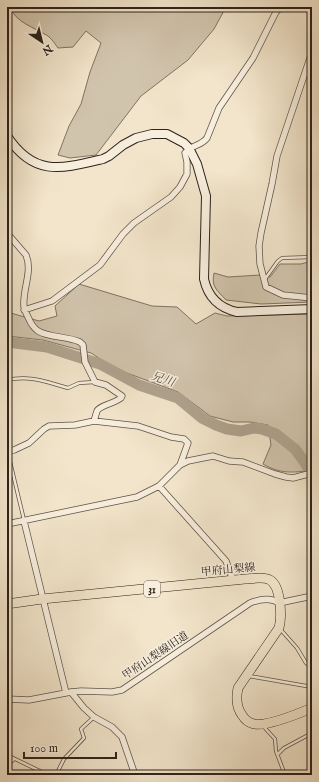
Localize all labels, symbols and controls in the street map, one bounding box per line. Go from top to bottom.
north arrow [22,22,62,62]
text: N [39,40,56,58]
water label: 兄川 [149,369,178,391]
street label: 甲府山梨線 [200,561,256,579]
road number: 31 [144,581,160,597]
street label: 甲府山梨線旧道 [120,628,191,683]
scale bar [24,734,116,760]
text: 100 m [30,741,58,756]

